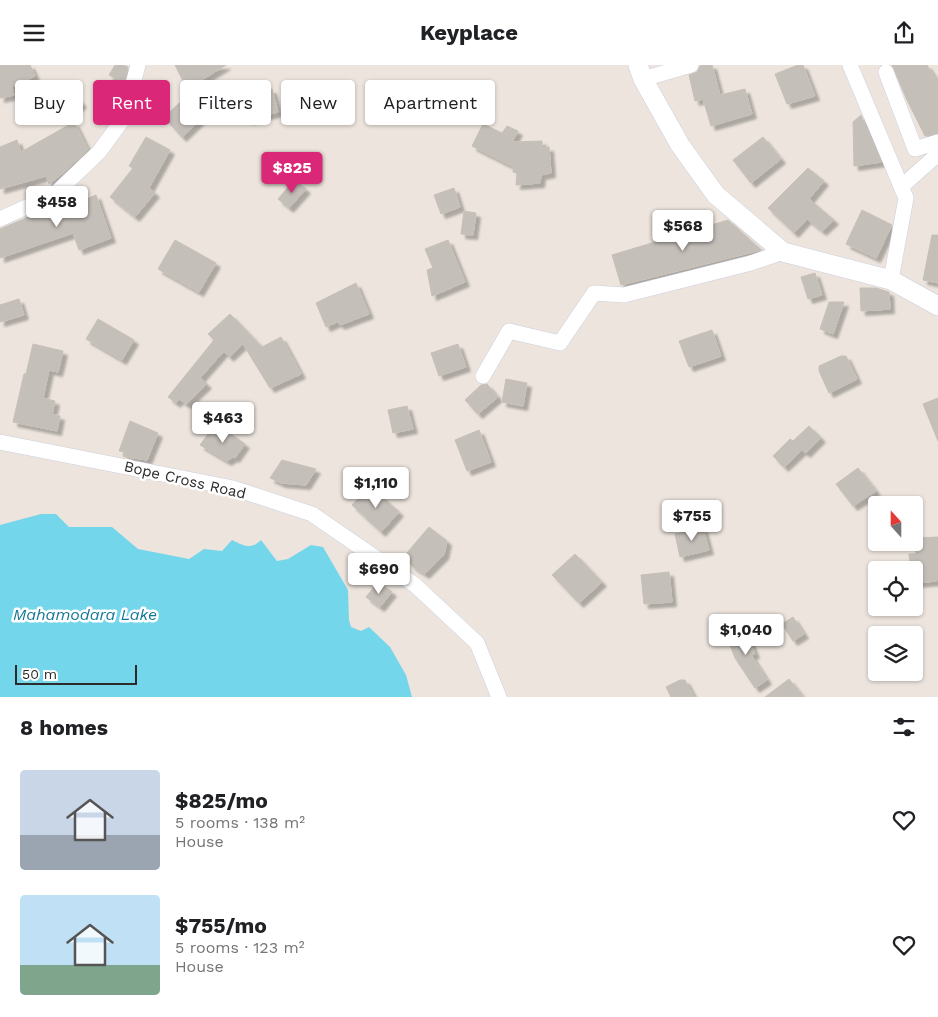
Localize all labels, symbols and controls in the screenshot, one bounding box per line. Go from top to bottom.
icon: menu [20,19,48,47]
icon: share [890,19,918,47]
text: Keyplace [420,20,518,45]
chip: Buy [15,80,83,125]
chip: Rent [93,80,170,125]
chip: Filters [180,80,271,125]
chip: New [281,80,355,125]
chip: Apartment [365,80,495,125]
pin: $825 [262,151,322,194]
text: $825 [272,158,312,177]
pin: $458 [27,185,87,228]
text: $458 [37,192,77,211]
pin: $568 [653,209,713,252]
text: $568 [663,216,703,235]
pin: $463 [193,401,253,444]
text: $463 [203,408,243,427]
street label: Bope Cross Road [122,457,248,503]
pin: $1,110 [335,467,417,509]
text: $1,110 [354,473,398,492]
north arrow [868,496,922,551]
map controls [868,496,923,681]
pin: $755 [662,499,722,542]
text: $755 [673,506,711,525]
pin: $690 [349,553,409,595]
text: $690 [359,559,399,578]
button: locate [868,561,923,616]
water label: Mahamodara Lake [13,605,157,624]
pin: $1,040 [705,613,787,656]
text: $1,040 [720,620,772,639]
button: layers [868,626,923,681]
scale bar [15,662,138,685]
text: 50 m [22,666,57,682]
icon: filters [890,713,918,741]
text: 8 homes [20,715,108,740]
text: $825/mo [175,788,268,813]
icon: home [60,790,120,850]
icon: heart [890,806,918,834]
text: 5 rooms · 138 m² [175,813,305,832]
text: House [175,832,224,851]
text: $755/mo [175,913,267,938]
icon: home [60,915,120,975]
icon: heart [890,931,918,959]
text: 5 rooms · 123 m² [175,938,305,957]
text: House [175,957,224,976]

